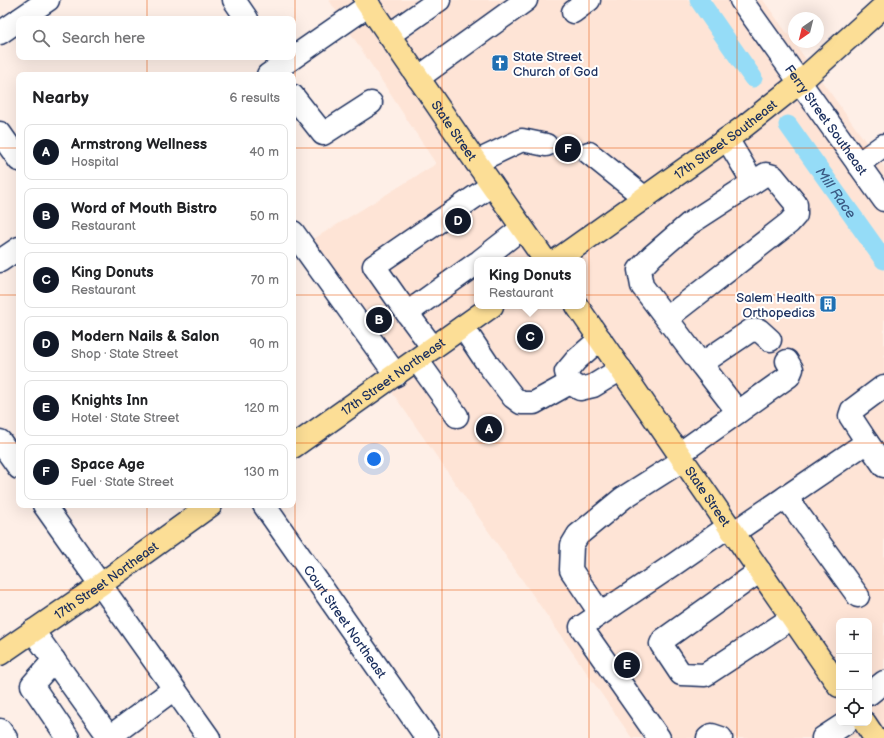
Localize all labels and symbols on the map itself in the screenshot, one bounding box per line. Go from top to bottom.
north arrow [788,12,824,48]
place label: State Street Church of God [513,49,598,80]
church icon: State Street Church of God [490,53,510,73]
street label: Ferry Street Southeast [781,62,870,178]
street label: 17th Street Southeast [671,97,780,183]
street label: State Street [427,98,480,164]
pin: F [555,134,581,164]
water label: Mill Race [812,164,860,222]
pin: D [445,206,471,236]
place label: Salem Health Orthopedics [736,290,816,321]
building icon: Salem Health Orthopedics [818,294,838,314]
pin: B [366,305,392,335]
pin: C [517,322,543,352]
street label: 17th Street Northeast [338,335,448,420]
pin: A [476,414,502,444]
your location [364,449,384,469]
street label: State Street [681,464,734,530]
street label: 17th Street Northeast [51,539,162,623]
street label: Court Street Northeast [300,562,390,681]
pin: E [614,650,640,680]

